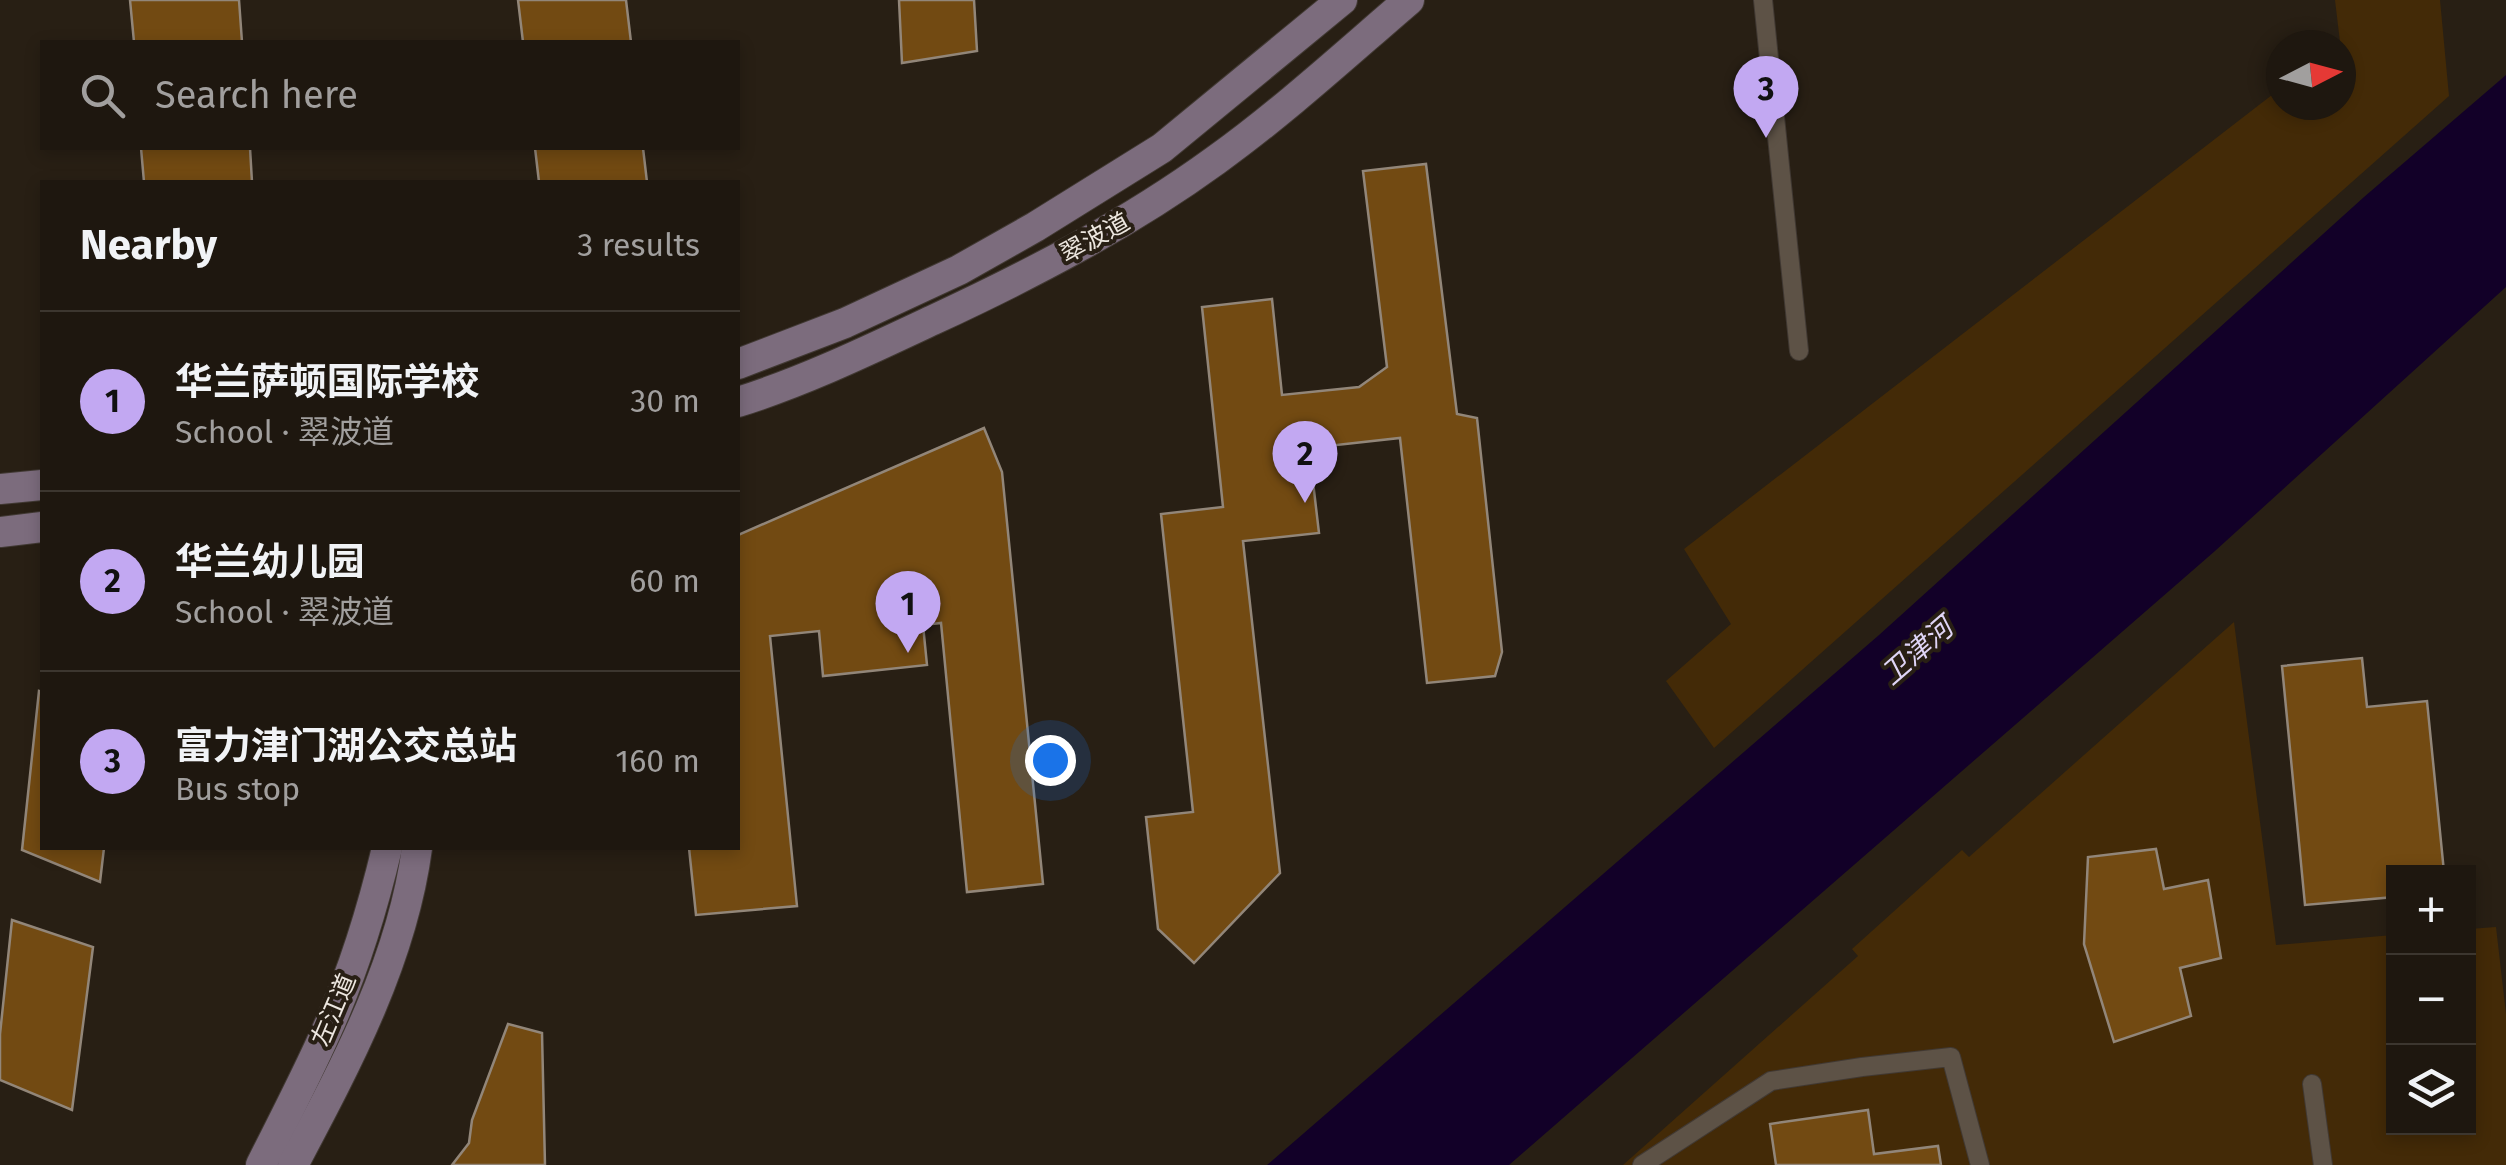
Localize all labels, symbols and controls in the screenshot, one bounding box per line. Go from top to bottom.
north arrow [2266,30,2356,120]
search box [40,40,740,150]
pin: 3 [1734,56,1798,138]
icon: search [75,68,130,123]
text: Search here [155,72,358,118]
street label: 翠波道 [1055,207,1135,269]
text: Nearby [80,220,217,270]
text: 3 results [577,226,700,264]
text: 华兰萨顿国际学校 [175,359,479,405]
text: 1 [105,382,120,420]
text: 30 m [630,382,700,420]
text: School · 翠波道 [175,413,394,451]
pin: 2 [1272,420,1338,503]
text: 华兰幼儿园 [175,539,365,585]
text: 2 [104,562,121,600]
text: 60 m [629,562,700,600]
pin: 1 [876,570,940,653]
text: School · 翠波道 [175,593,394,631]
water label: 卫津河 [1874,608,1963,691]
text: 富力津门湖公交总站 [175,723,517,769]
your location [1025,735,1076,786]
text: 3 [104,742,121,780]
text: 160 m [615,742,700,780]
text: Bus stop [175,770,300,808]
map controls [2386,865,2476,1135]
button: + [2386,865,2476,955]
button: − [2386,955,2476,1045]
street label: 左江道 [306,970,362,1050]
button: layers [2386,1045,2476,1135]

